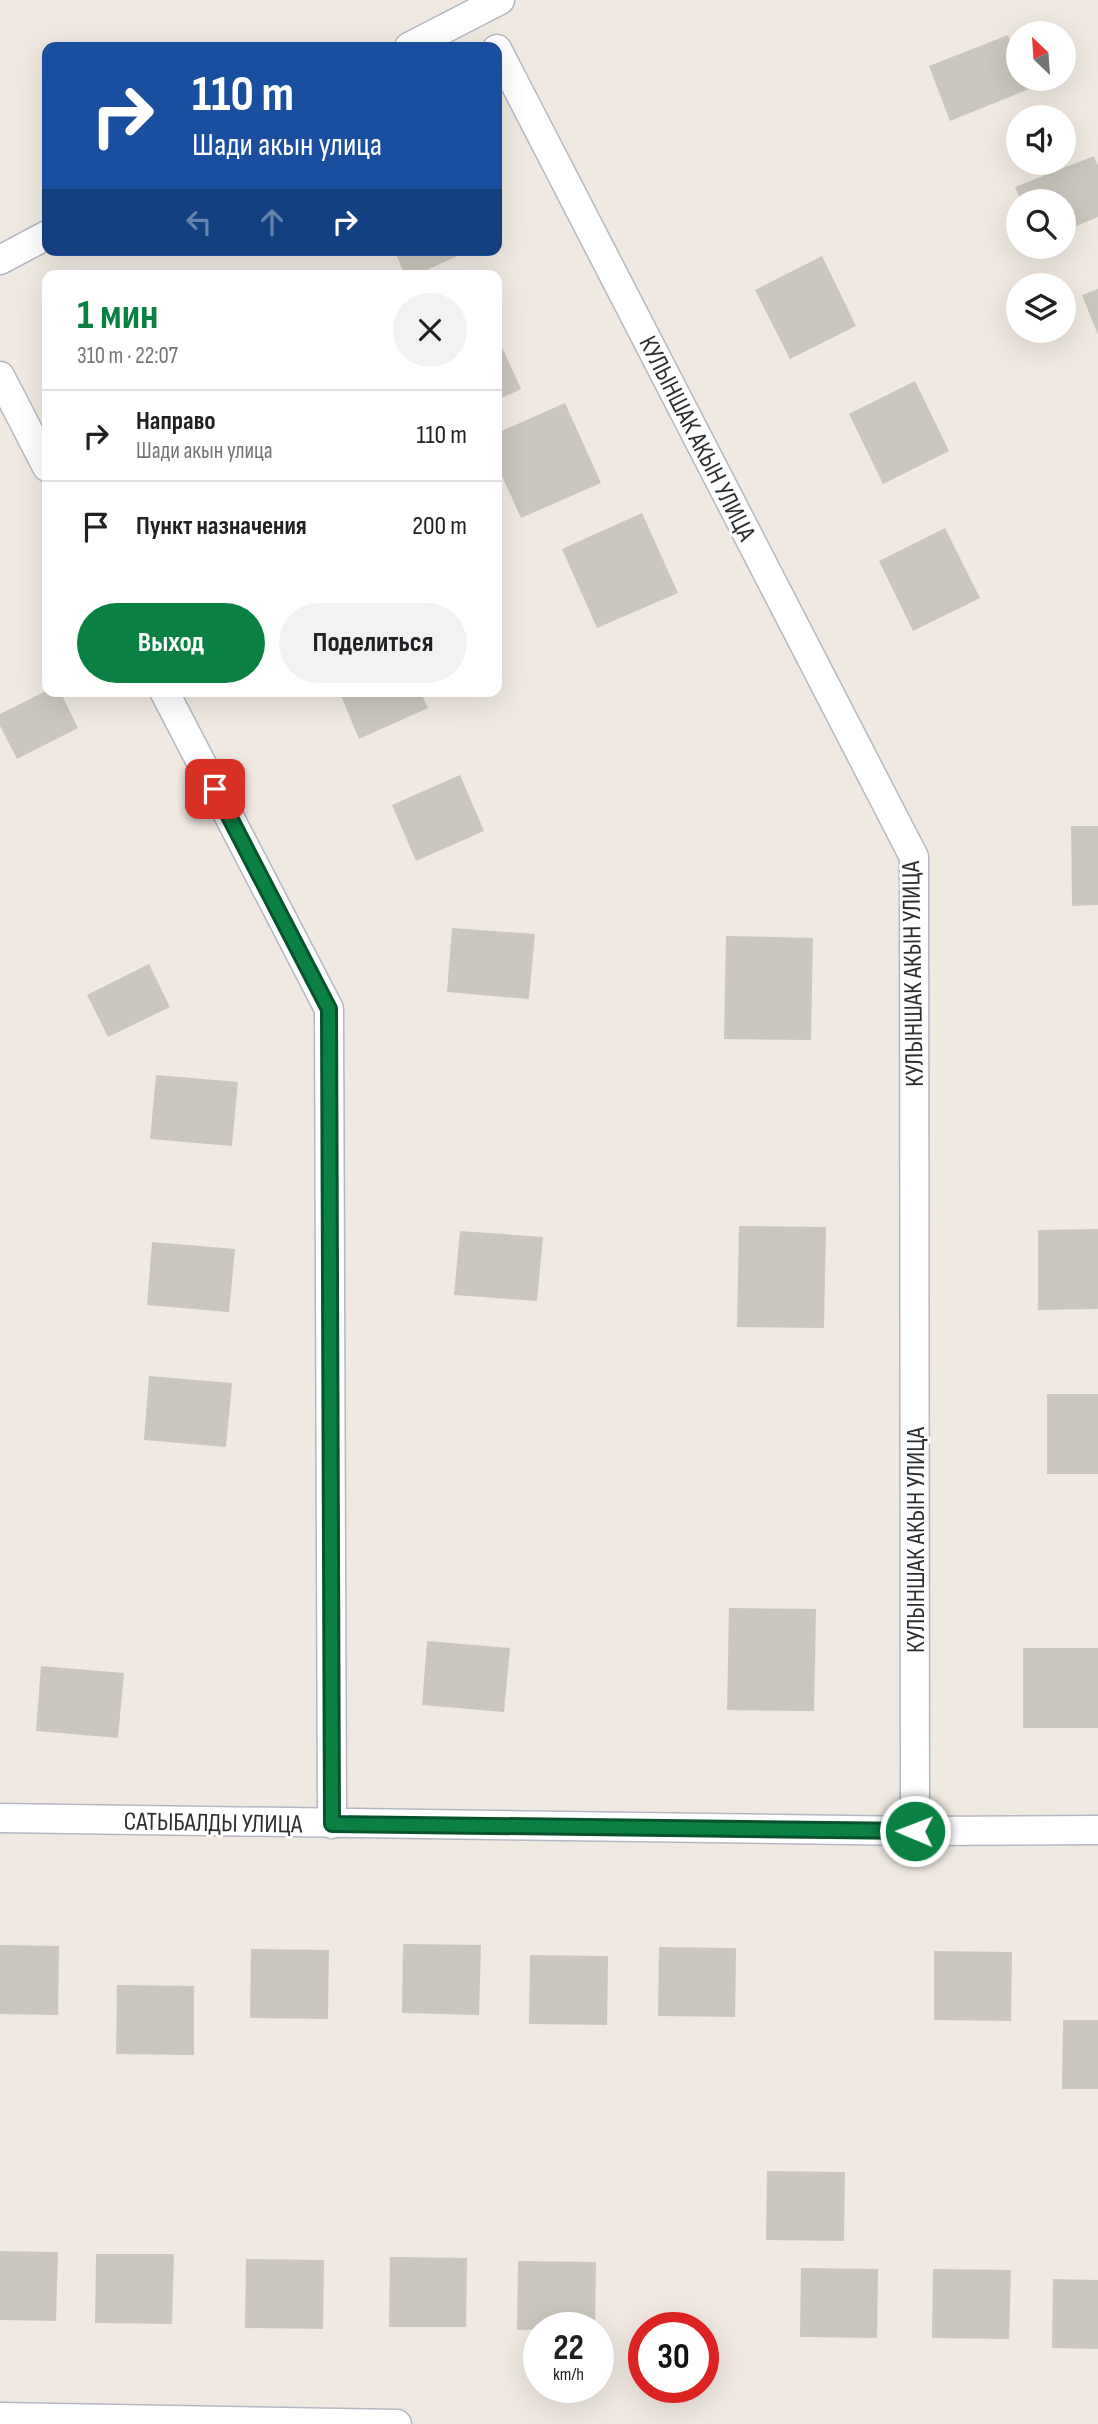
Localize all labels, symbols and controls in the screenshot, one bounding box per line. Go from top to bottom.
north arrow [1006,21,1076,91]
map controls [1006,21,1076,343]
text: 110 m [192,66,294,125]
icon: right [77,70,168,161]
button: sound [1006,105,1076,175]
text: Шади акын улица [192,126,382,165]
button: search [1006,189,1076,259]
icon: left [180,203,218,241]
icon: ahead [253,203,291,241]
icon: right [326,203,364,241]
button: layers [1006,273,1076,343]
text: 1 мин [77,290,158,341]
button: close [393,293,467,367]
street label: КУЛЫНШАК АКЫН УЛИЦА [632,331,762,547]
text: 310 m · 22:07 [77,342,178,370]
text: Направо [136,406,215,437]
icon: right [77,417,115,455]
text: 110 m [416,420,467,451]
text: Шади акын улица [136,437,273,465]
icon: arrive [77,508,115,546]
text: Пункт назначения [136,511,307,542]
text: 200 m [412,511,467,542]
button: Выход [77,603,265,683]
button: Поделиться [279,603,467,683]
pin [185,759,245,819]
icon: arrive [196,770,234,808]
street label: КУЛЫНШАК АКЫН УЛИЦА [896,860,931,1087]
street label: КУЛЫНШАК АКЫН УЛИЦА [901,1426,932,1653]
position arrow [878,1794,952,1868]
street label: САТЫБАЛДЫ УЛИЦА [123,1806,303,1841]
speed limit sign: 30 [628,2312,719,2403]
text: 22 [553,2327,584,2370]
text: km/h [553,2364,584,2385]

